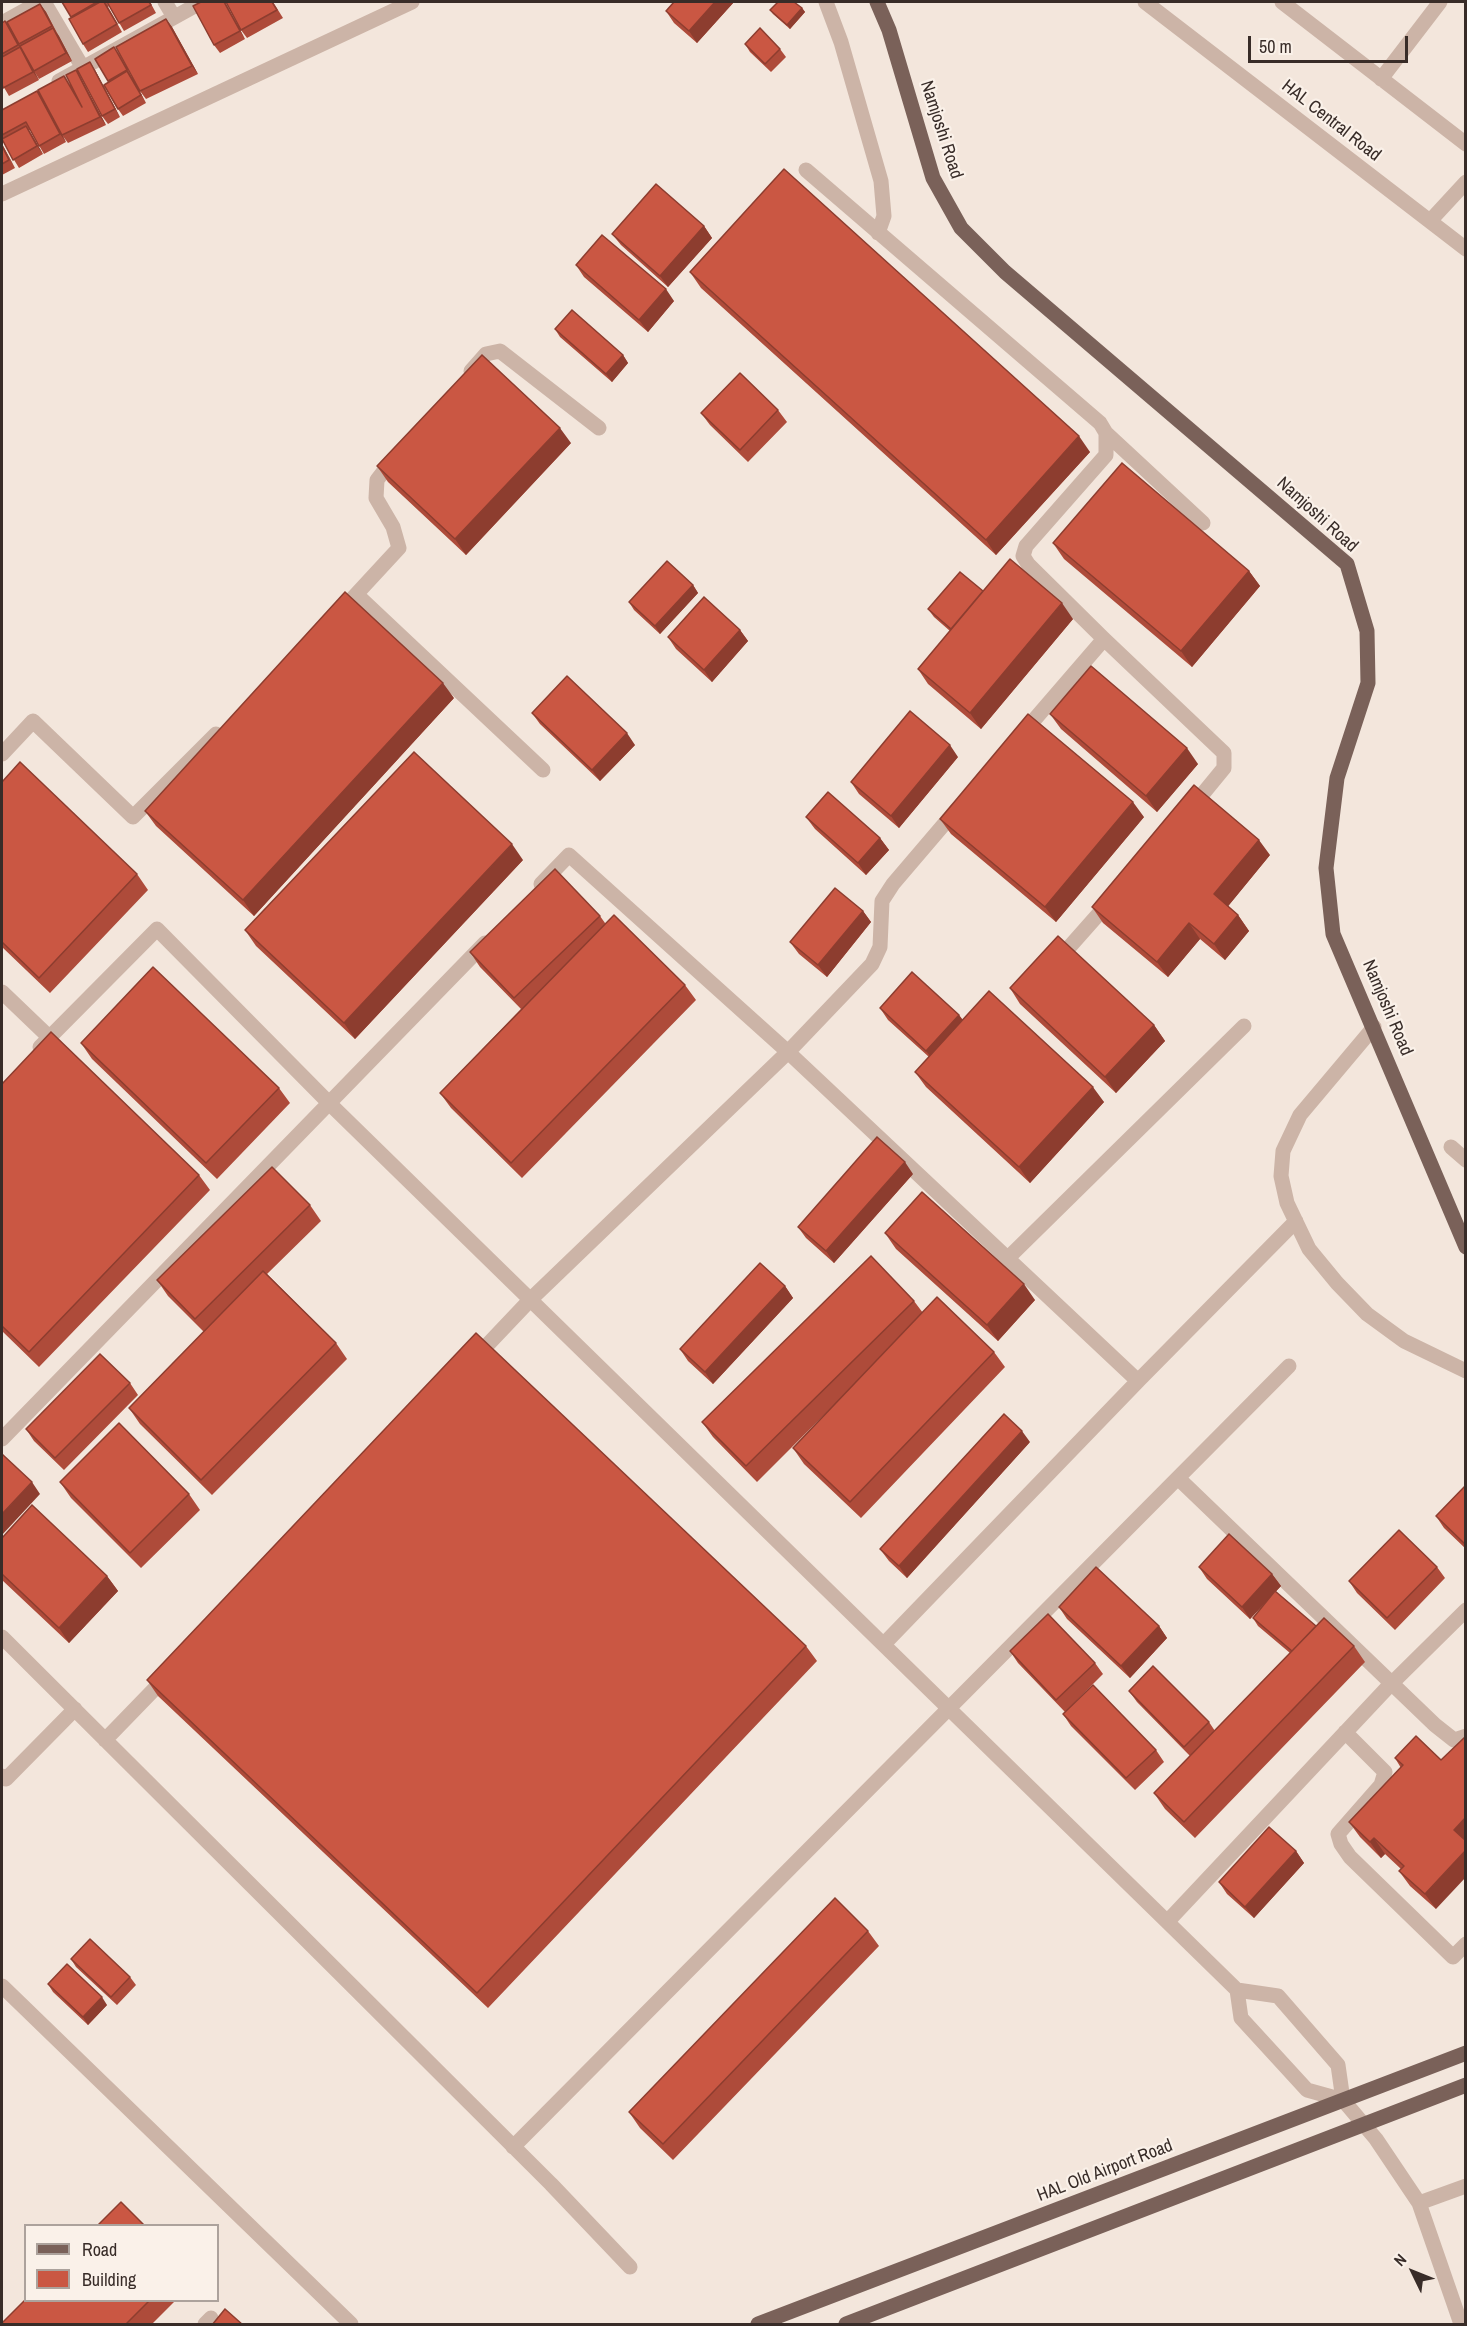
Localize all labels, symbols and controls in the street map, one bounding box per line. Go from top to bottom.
scale bar [1251,24,1412,62]
text: 50 m [1259,34,1292,59]
street label: HAL Central Road [1277,76,1385,166]
street label: Namjoshi Road [915,78,967,182]
street label: Namjoshi Road [1272,473,1362,557]
street label: Namjoshi Road [1357,957,1417,1059]
street label: HAL Old Airport Road [1034,2135,1176,2207]
legend [24,2224,219,2302]
text: Road [82,2237,117,2262]
north arrow [1383,2242,1443,2302]
text: N [1389,2249,1411,2271]
text: Building [82,2267,136,2292]

